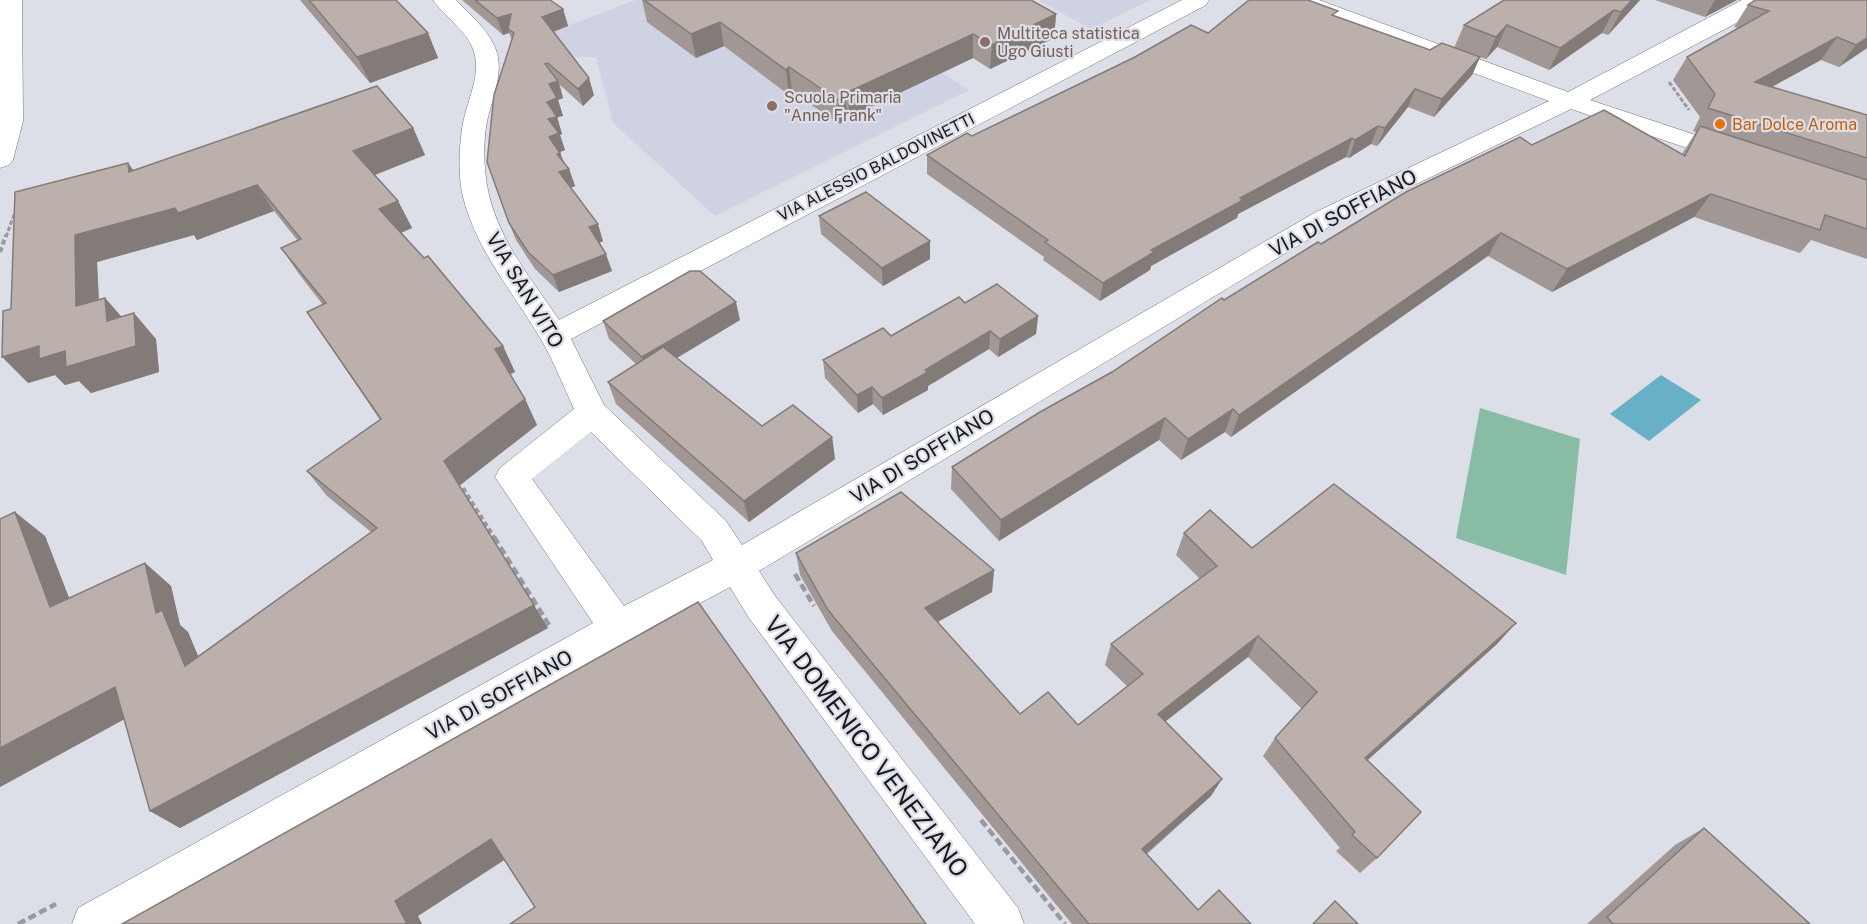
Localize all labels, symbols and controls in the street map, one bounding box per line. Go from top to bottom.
place label: Multiteca statistica Ugo Giusti [997,24,1140,61]
marker: Multiteca statistica Ugo Giusti [978,35,992,49]
place label: Scuola Primaria "Anne Frank" [784,88,901,125]
marker: Scuola Primaria "Anne Frank" [765,99,779,113]
street label: VIA ALESSIO BALDOVINETTI [775,109,977,225]
place label: Bar Dolce Aroma [1732,115,1857,134]
marker: Bar Dolce Aroma [1713,117,1727,131]
street label: VIA DI SOFFIANO [1265,164,1421,262]
street label: VIA SAN VITO [481,228,569,352]
street label: VIA DI SOFFIANO [846,404,998,508]
street label: VIA DOMENICO VENEZIANO [760,610,974,882]
street label: VIA DI SOFFIANO [422,645,576,745]

